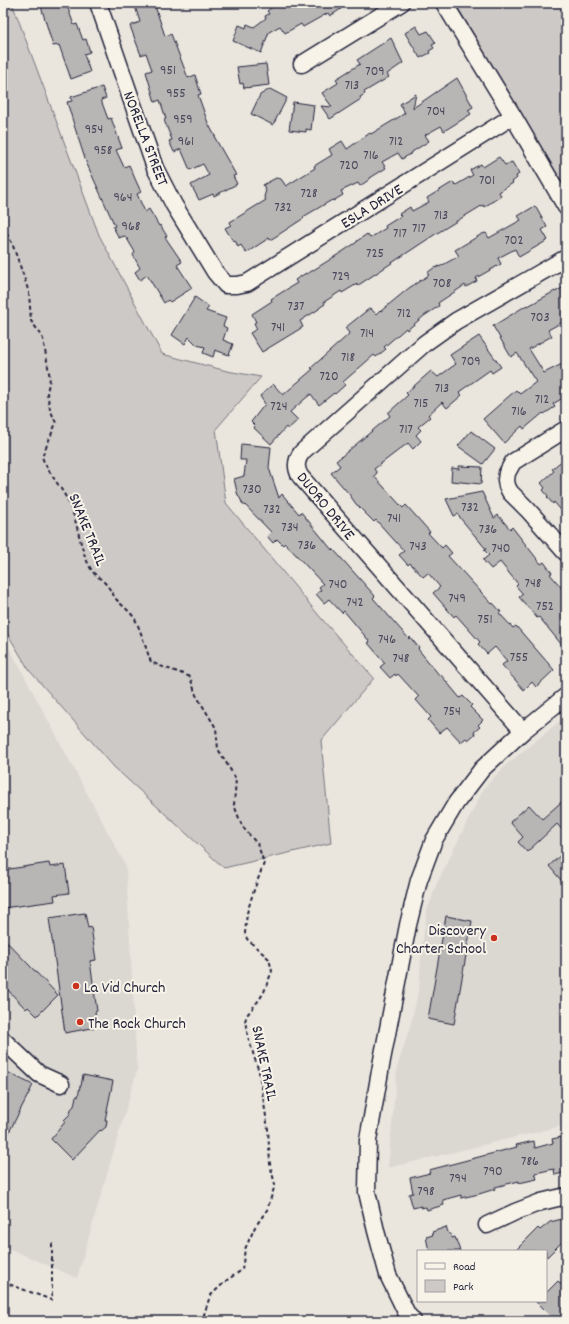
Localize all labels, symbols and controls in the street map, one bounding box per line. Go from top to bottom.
house number: 951 [160,61,176,81]
house number: 709 [365,62,385,82]
house number: 713 [345,76,359,96]
house number: 955 [166,84,186,104]
street label: NORELLA STREET [116,88,174,190]
house number: 704 [427,102,445,122]
house number: 959 [173,110,193,130]
house number: 954 [85,120,103,140]
house number: 961 [178,132,194,152]
house number: 712 [389,132,403,152]
house number: 958 [94,141,113,161]
house number: 716 [363,146,379,166]
house number: 720 [339,156,359,176]
house number: 701 [479,171,495,191]
street label: ESLA DRIVE [337,179,408,235]
house number: 728 [300,184,318,204]
house number: 964 [113,188,133,208]
house number: 732 [274,198,292,218]
house number: 713 [434,206,448,226]
house number: 968 [122,217,141,237]
house number: 717 [412,219,426,239]
house number: 717 [393,224,407,244]
house number: 702 [504,231,524,251]
house number: 725 [366,244,384,264]
house number: 729 [332,267,350,287]
house number: 708 [433,274,452,294]
house number: 737 [288,297,304,317]
house number: 712 [397,304,411,324]
house number: 703 [530,308,550,328]
house number: 741 [271,318,285,338]
house number: 714 [360,324,374,344]
house number: 718 [341,348,355,368]
house number: 709 [461,352,481,372]
house number: 720 [319,367,339,387]
house number: 713 [435,379,449,399]
house number: 712 [535,390,549,410]
house number: 715 [414,394,428,414]
house number: 724 [270,397,288,417]
house number: 716 [511,402,527,422]
house number: 717 [399,420,413,440]
street label: DUORO DRIVE [290,468,360,546]
house number: 730 [242,480,262,500]
street label: SNAKE TRAIL [62,490,112,570]
house number: 732 [461,498,479,518]
house number: 732 [263,500,281,520]
house number: 741 [387,509,401,529]
house number: 734 [281,518,299,538]
house number: 736 [479,520,497,540]
house number: 736 [298,536,316,556]
house number: 743 [409,537,427,557]
house number: 740 [492,539,510,559]
house number: 748 [525,574,542,594]
house number: 740 [329,575,347,595]
house number: 749 [448,589,466,609]
house number: 742 [346,593,364,613]
house number: 752 [536,597,554,617]
house number: 751 [478,610,492,630]
house number: 746 [378,630,396,650]
house number: 755 [510,648,528,668]
house number: 748 [393,649,410,669]
house number: 754 [443,702,461,722]
place label: Discovery Charter School [396,920,487,961]
marker: Discovery Charter School [489,933,499,943]
place label: La Vid Church [84,977,165,1000]
marker: La Vid Church [71,981,81,991]
place label: The Rock Church [88,1013,186,1036]
marker: The Rock Church [75,1017,85,1027]
street label: SNAKE TRAIL [244,1024,283,1104]
house number: 786 [521,1152,539,1172]
house number: 790 [483,1162,503,1182]
house number: 794 [449,1169,467,1189]
house number: 798 [417,1182,435,1202]
legend [417,1250,547,1302]
text: Road [453,1259,475,1276]
text: Park [453,1279,474,1296]

